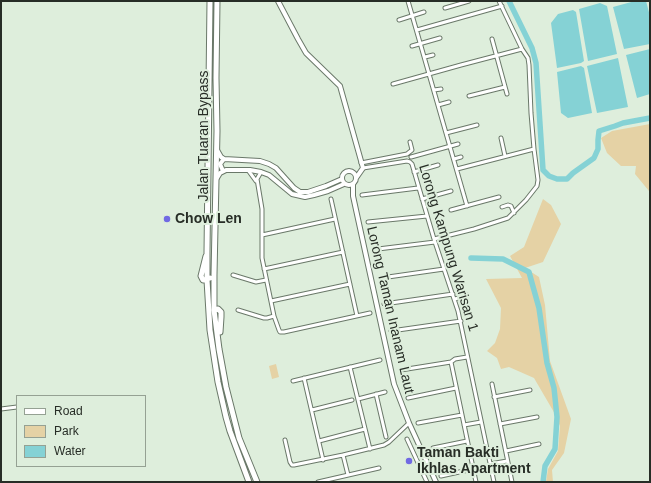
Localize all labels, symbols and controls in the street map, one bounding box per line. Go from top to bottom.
street label: Jalan Tuaran Bypass [196,71,212,201]
street label: Lorong Kampung Warisan 1 [415,162,481,334]
place label: Chow Len [175,211,242,227]
marker: Chow Len [162,214,172,224]
street label: Lorong Taman Inanam Laut [363,225,417,395]
legend [16,395,146,467]
text: Road [54,404,83,418]
text: Park [54,424,79,438]
text: Water [54,444,86,458]
place label: Taman Bakti Ikhlas Apartment [417,445,531,478]
marker: Taman Bakti Ikhlas Apartment [404,456,414,466]

